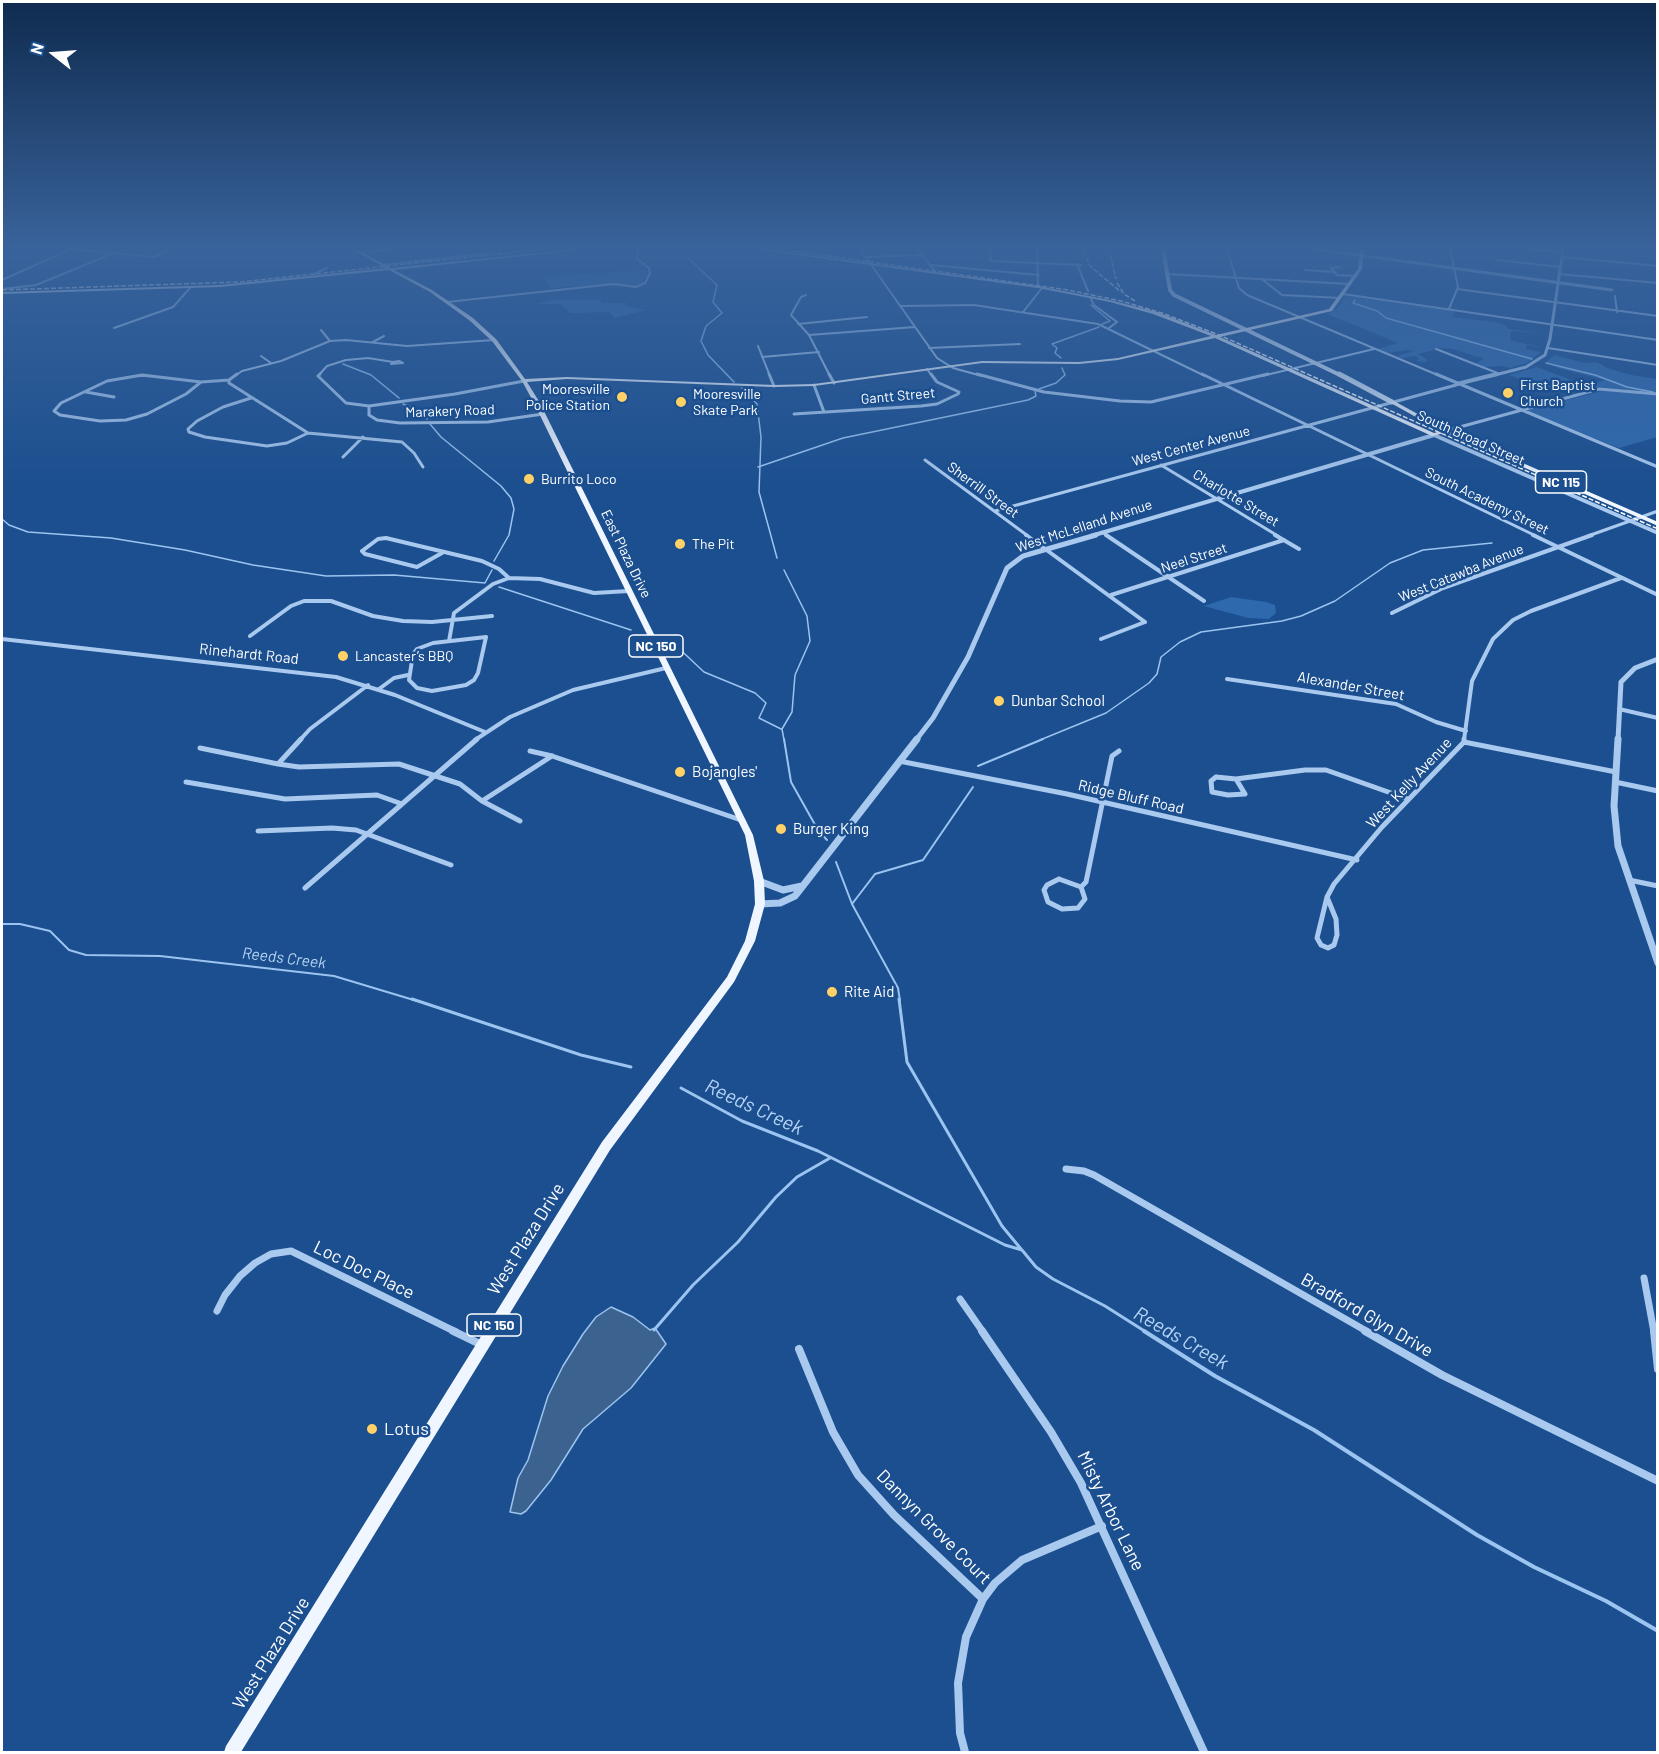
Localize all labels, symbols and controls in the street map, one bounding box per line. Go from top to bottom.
north arrow [24,24,84,84]
text: N [26,41,47,56]
place label: First Baptist Church [1520,377,1595,410]
place label: Mooresville Police Station [526,381,610,413]
street label: Gantt Street [860,384,936,408]
place label: Mooresville Skate Park [693,386,761,418]
marker: First Baptist Church [1501,386,1515,400]
marker: Mooresville Police Station [615,390,629,404]
marker: Mooresville Skate Park [674,395,688,409]
street label: Marakery Road [405,401,495,421]
street label: South Broad Street [1415,407,1527,469]
street label: West Center Avenue [1130,422,1252,470]
street label: Sherrill Street [944,458,1022,522]
street label: South Academy Street [1422,464,1552,538]
street label: Charlotte Street [1190,466,1282,530]
place label: Burrito Loco [541,471,617,487]
road number: NC 115 [1536,471,1586,493]
marker: Burrito Loco [522,472,536,486]
street label: West McLelland Avenue [1014,496,1154,556]
street label: East Plaza Drive [597,507,655,601]
place label: The Pit [692,536,735,552]
marker: The Pit [673,537,687,551]
street label: Neel Street [1159,539,1229,577]
street label: West Catawba Avenue [1396,540,1526,606]
road number: NC 150 [629,635,683,657]
street label: Rinehardt Road [198,640,300,668]
place label: Lancaster’s BBQ [355,648,453,664]
marker: Lancaster’s BBQ [336,649,350,663]
street label: Alexander Street [1296,668,1406,704]
place label: Dunbar School [1011,692,1105,710]
marker: Dunbar School [992,694,1006,708]
street label: West Kelly Avenue [1362,734,1456,832]
place label: Bojangles' [692,763,757,781]
marker: Bojangles' [673,765,687,779]
street label: Ridge Bluff Road [1076,776,1186,818]
place label: Burger King [793,820,869,838]
marker: Burger King [774,822,788,836]
water label: Reeds Creek [241,943,327,973]
place label: Rite Aid [844,983,894,1001]
marker: Rite Aid [825,985,839,999]
water label: Reeds Creek [701,1074,807,1140]
street label: West Plaza Drive [483,1179,569,1299]
street label: Loc Doc Place [310,1236,418,1304]
street label: Bradford Glyn Drive [1297,1268,1437,1362]
water label: Reeds Creek [1129,1301,1233,1375]
road number: NC 150 [467,1314,521,1336]
place label: Lotus [384,1418,429,1440]
marker: Lotus [365,1422,379,1436]
street label: Misty Arbor Lane [1073,1448,1149,1574]
street label: Dannyn Grove Court [872,1465,996,1589]
street label: West Plaza Drive [228,1593,314,1713]

